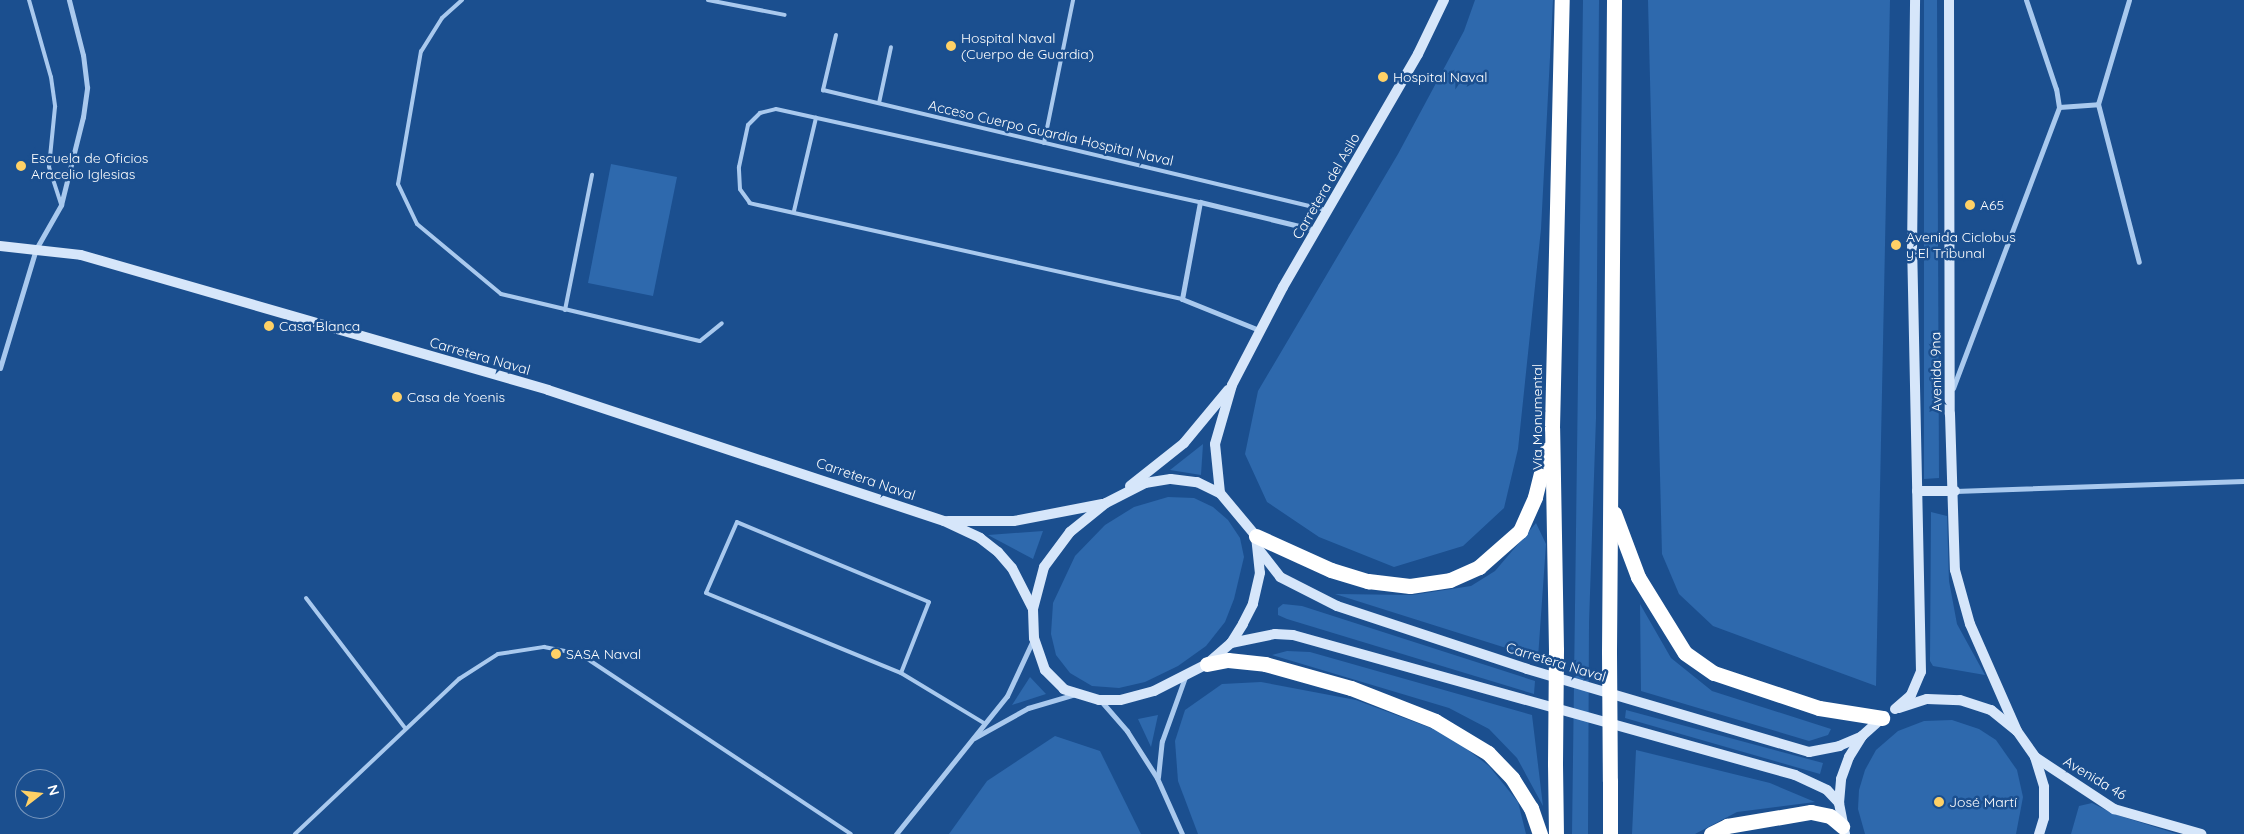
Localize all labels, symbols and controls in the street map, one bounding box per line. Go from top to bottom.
place label: Hospital Naval (Cuerpo de Guardia) [961,30,1094,62]
marker: Hospital Naval (Cuerpo de Guardia) [945,40,957,52]
place label: Hospital Naval [1393,69,1487,85]
marker: Hospital Naval [1377,71,1389,83]
street label: Acceso Cuerpo Guardia Hospital Naval [927,97,1175,169]
street label: Carretera del Asilo [1289,130,1363,242]
place label: Escuela de Oficios Aracelio Iglesias [31,150,148,182]
marker: Escuela de Oficios Aracelio Iglesias [15,160,27,172]
place label: A65 [1980,197,2004,213]
marker: A65 [1964,199,1976,211]
place label: Avenida Ciclobus y El Tribunal [1906,229,2016,262]
marker: Avenida Ciclobus y El Tribunal [1890,239,1902,251]
place label: Casa Blanca [279,318,360,334]
marker: Casa Blanca [263,320,275,332]
street label: Avenida 9na [1927,332,1945,412]
street label: Carretera Naval [428,334,532,378]
street label: Vía Monumental [1529,364,1545,470]
place label: Casa de Yoenis [407,389,505,405]
marker: Casa de Yoenis [391,391,403,403]
street label: Carretera Naval [814,454,918,504]
street label: Carretera Naval [1504,639,1608,685]
place label: SASA Naval [566,646,641,662]
marker: SASA Naval [550,648,562,660]
street label: Avenida 46 [2060,753,2130,803]
north arrow [15,769,65,819]
text: N [43,783,64,798]
place label: José Martí [1949,794,2017,810]
marker: José Martí [1933,796,1945,808]

